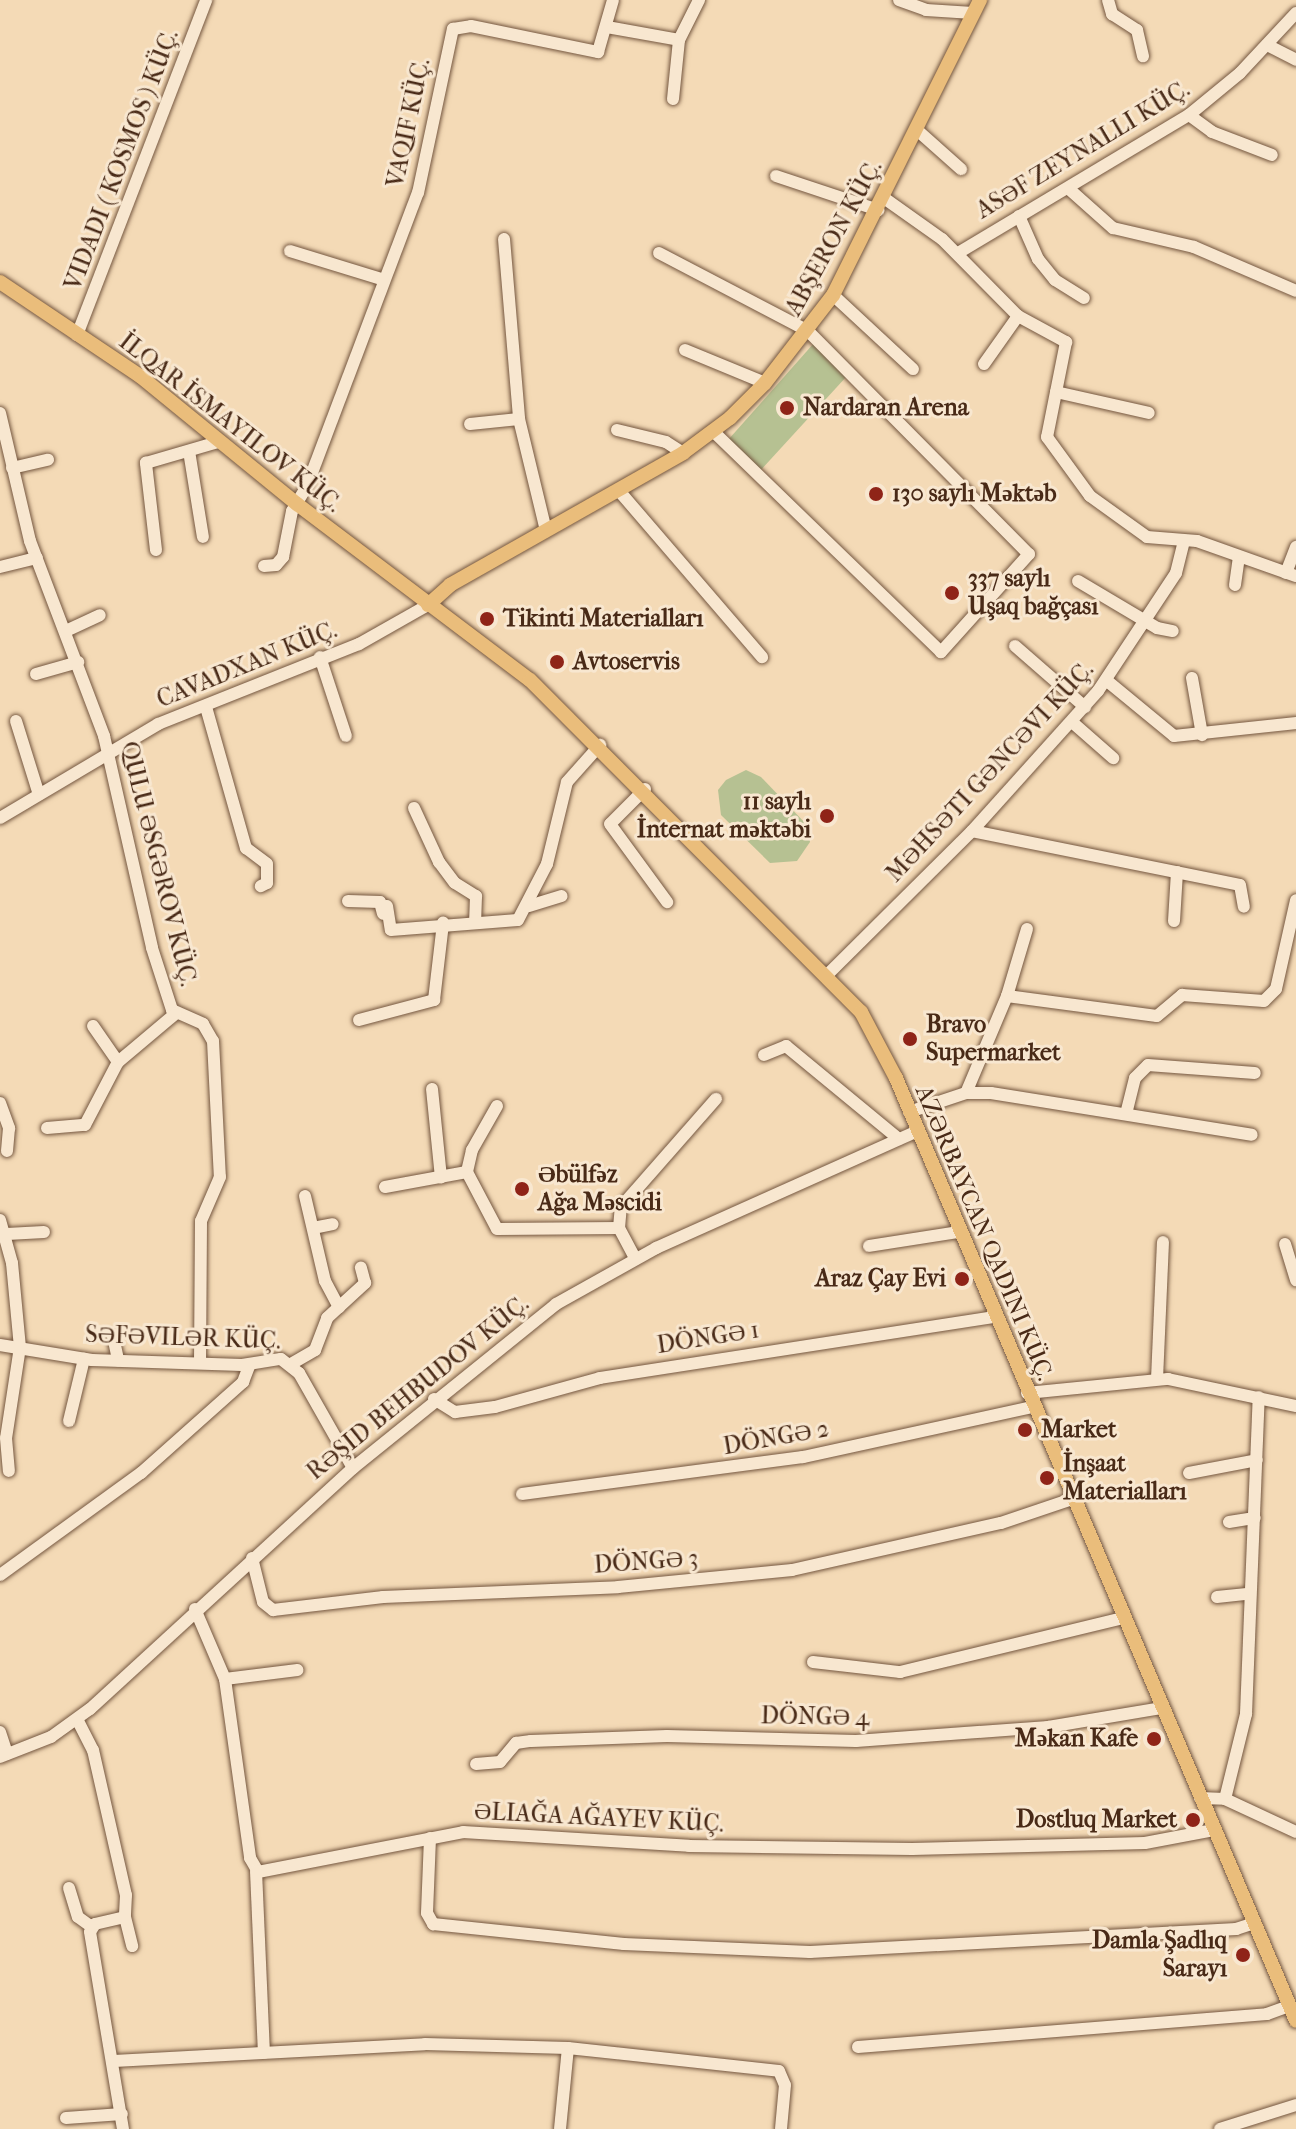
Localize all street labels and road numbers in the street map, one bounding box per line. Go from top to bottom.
street label: VIDADI ( KOSMOS ) KÜÇ. [59,26,185,294]
street label: VAQIF KÜÇ. [381,56,437,190]
street label: ASƏF ZEYNALLI KÜÇ. [971,75,1195,225]
street label: ABŞERON KÜÇ. [779,155,889,321]
street label: İLQAR İSMAYILOV KÜÇ. [113,327,347,519]
street label: CAVADXAN KÜÇ. [153,616,341,714]
street label: MƏHSƏTI GƏNCƏVI KÜÇ. [880,656,1100,888]
street label: QULU ƏSGƏROV KÜÇ. [114,739,202,989]
street label: AZƏRBAYCAN QADINI KÜÇ. [909,1081,1059,1385]
street label: RƏŞID BEHBUDOV KÜÇ. [301,1290,535,1486]
street label: DÖNGƏ 1 [655,1316,761,1360]
street label: SƏFƏVILƏR KÜÇ. [85,1320,281,1356]
street label: DÖNGƏ 2 [721,1415,831,1461]
street label: DÖNGƏ 3 [593,1544,699,1580]
street label: DÖNGƏ 4 [760,1702,870,1732]
street label: ƏLIAĞA AĞAYEV KÜÇ. [473,1797,725,1839]

